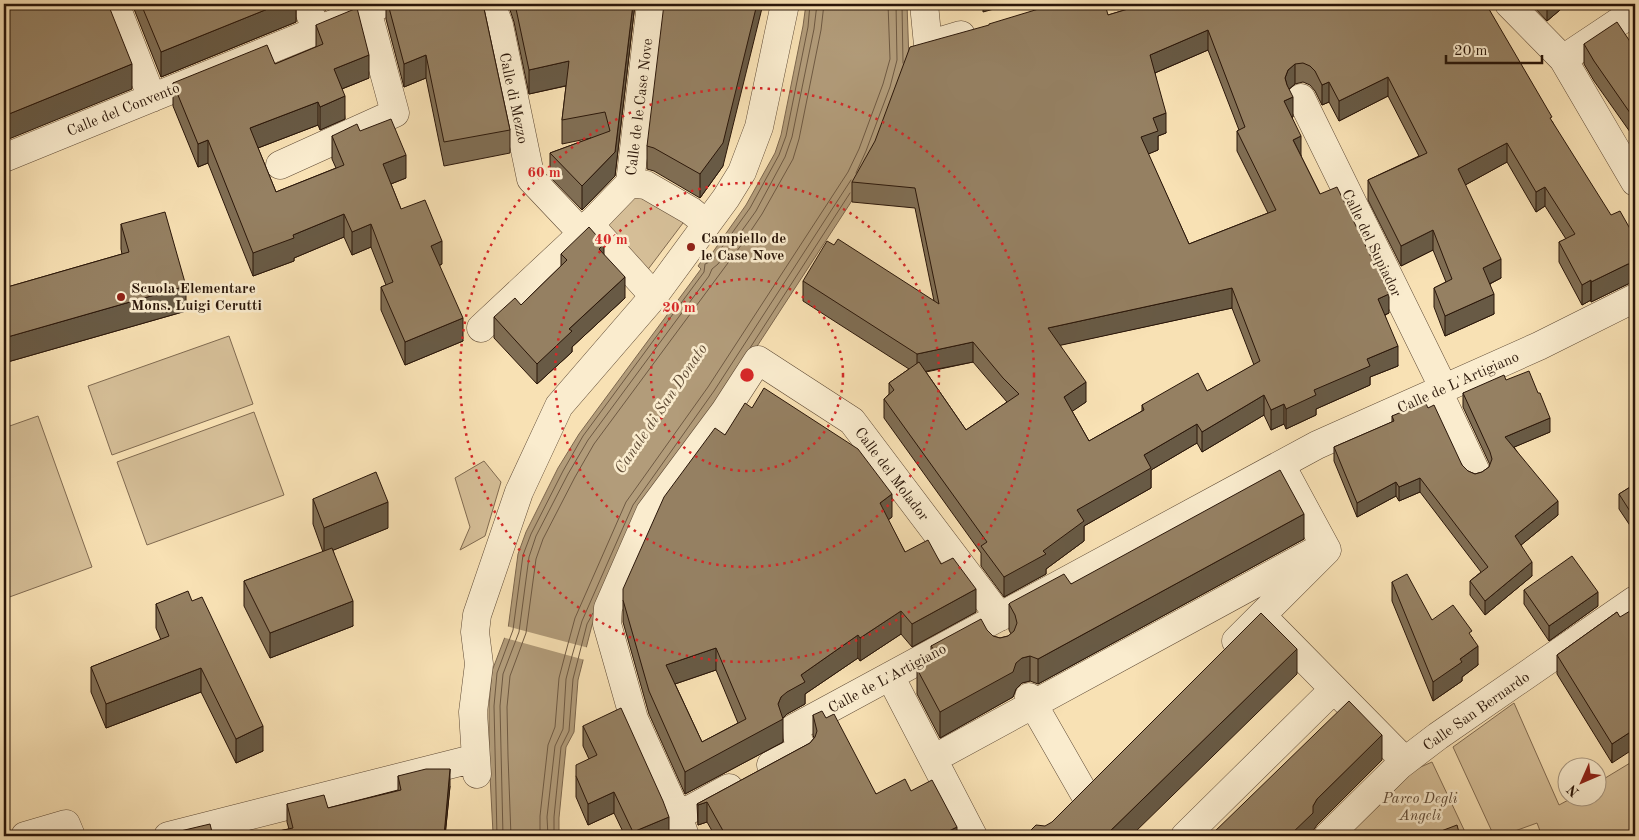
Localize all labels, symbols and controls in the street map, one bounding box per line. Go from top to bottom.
scale bar [1446,32,1543,64]
street label: Calle de le Case Nove [625,38,656,177]
text: 20 m [1454,44,1488,59]
street label: Calle di Mezzo [496,51,530,145]
street label: Calle del Convento [65,81,182,140]
text: 60 m [527,166,561,181]
street label: Calle del Supiador [1338,188,1403,300]
place label: Campiello de le Case Nove [701,232,786,264]
text: 40 m [594,233,628,248]
marker: Campiello de le Case Nove [685,241,697,253]
place label: Scuola Elementare Mons. Luigi Cerutti [131,282,262,314]
marker: Scuola Elementare Mons. Luigi Cerutti [115,291,127,303]
text: 20 m [662,301,696,316]
water label: Canale di San Donato [612,341,711,477]
street label: Calle de L'Artigiano [1396,350,1522,417]
centre of rings [738,366,756,384]
street label: Calle del Molador [851,425,931,524]
street label: Calle de L'Artigiano [826,642,949,717]
street label: Calle San Bernardo [1421,670,1533,755]
north arrow [1556,758,1606,808]
text: N [1565,782,1582,799]
park label: Parco Degli Angeli [1381,792,1458,824]

